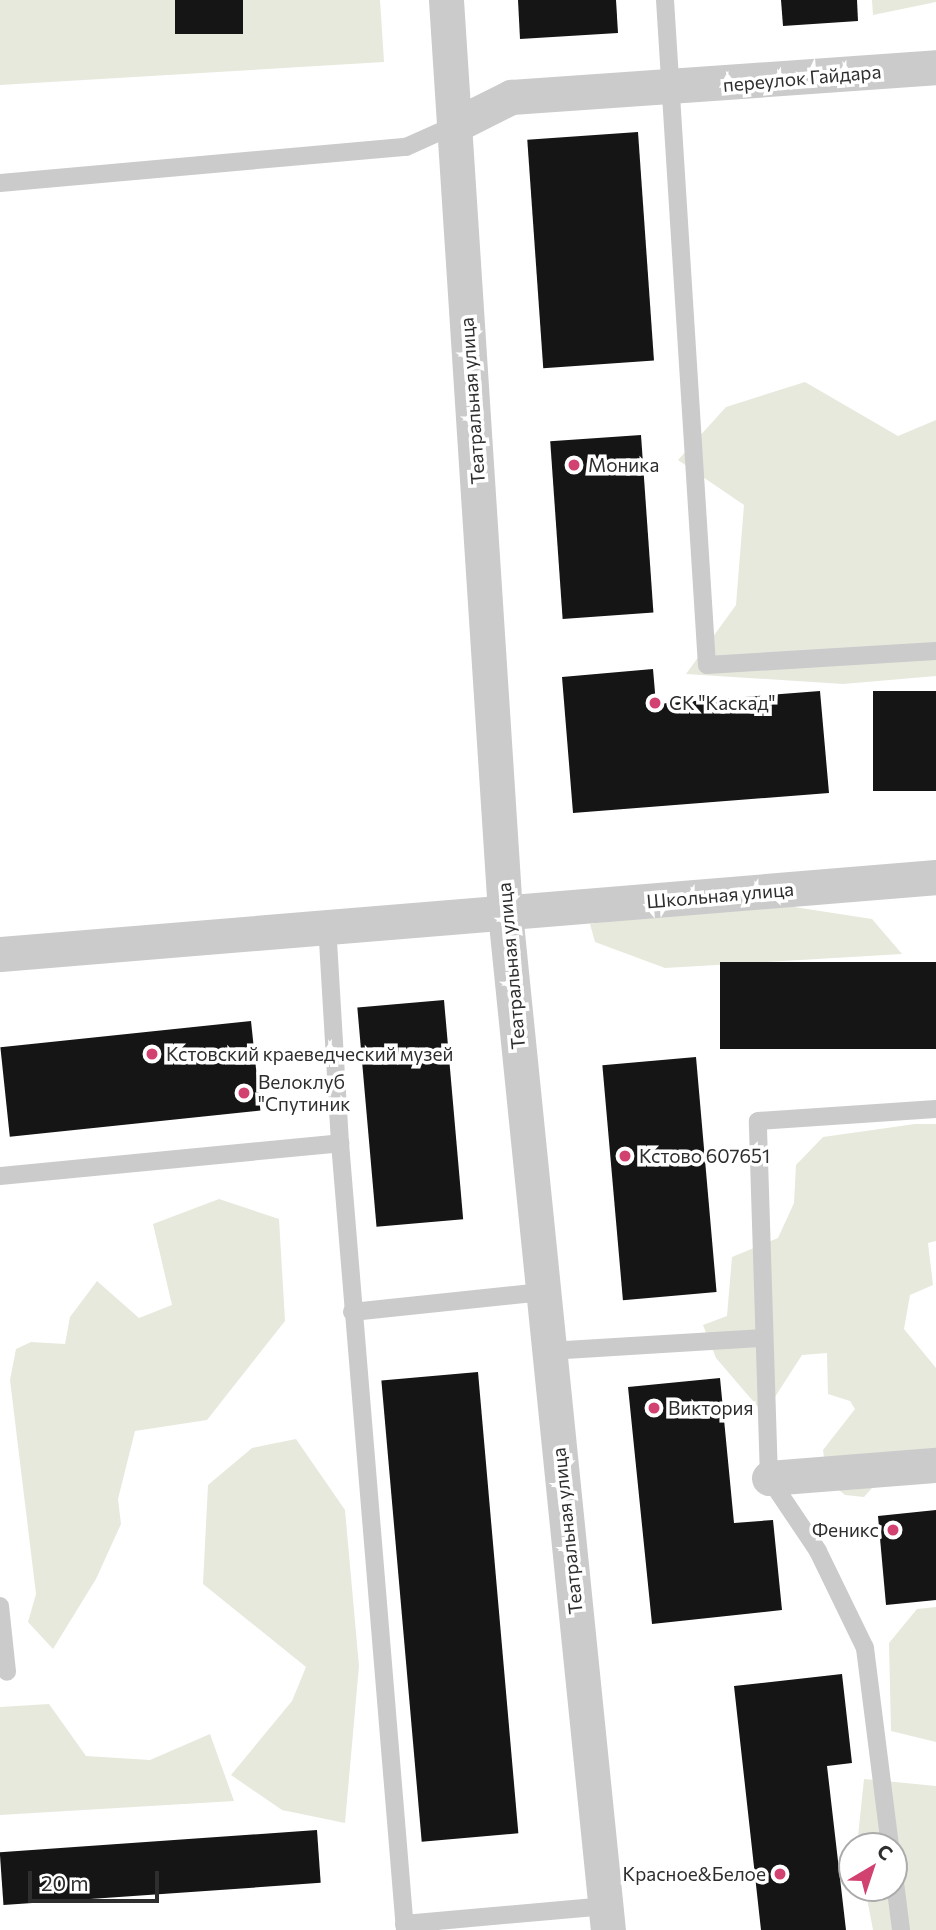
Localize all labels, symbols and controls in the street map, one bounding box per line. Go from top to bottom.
street label: переулок Гайдара [722,60,882,96]
street label: Театральная улица [455,317,489,485]
place label: Моника [588,454,659,476]
marker: Моника [566,457,582,473]
place label: СК "Каскад" [669,692,776,714]
marker: СК "Каскад" [647,695,663,711]
street label: Школьная улица [645,877,795,913]
street label: Театральная улица [492,882,530,1050]
place label: Кстовский краеведческий музей [166,1043,453,1065]
marker: Кстовский краеведческий музей [144,1046,160,1062]
place label: Велоклуб "Спутиник [258,1071,350,1115]
marker: Велоклуб "Спутиник [236,1085,252,1101]
place label: Кстово 607651 [639,1145,770,1167]
marker: Кстово 607651 [617,1148,633,1164]
place label: Виктория [668,1397,753,1419]
marker: Виктория [646,1400,662,1416]
street label: Театральная улица [547,1447,587,1615]
place label: Феникс [812,1519,879,1541]
marker: Феникс [885,1522,901,1538]
north arrow [838,1832,908,1902]
text: С [873,1839,898,1865]
scale bar [32,1856,163,1900]
place label: Красное&Белое [622,1863,766,1885]
marker: Красное&Белое [772,1866,788,1882]
text: 20 m [41,1870,89,1895]

